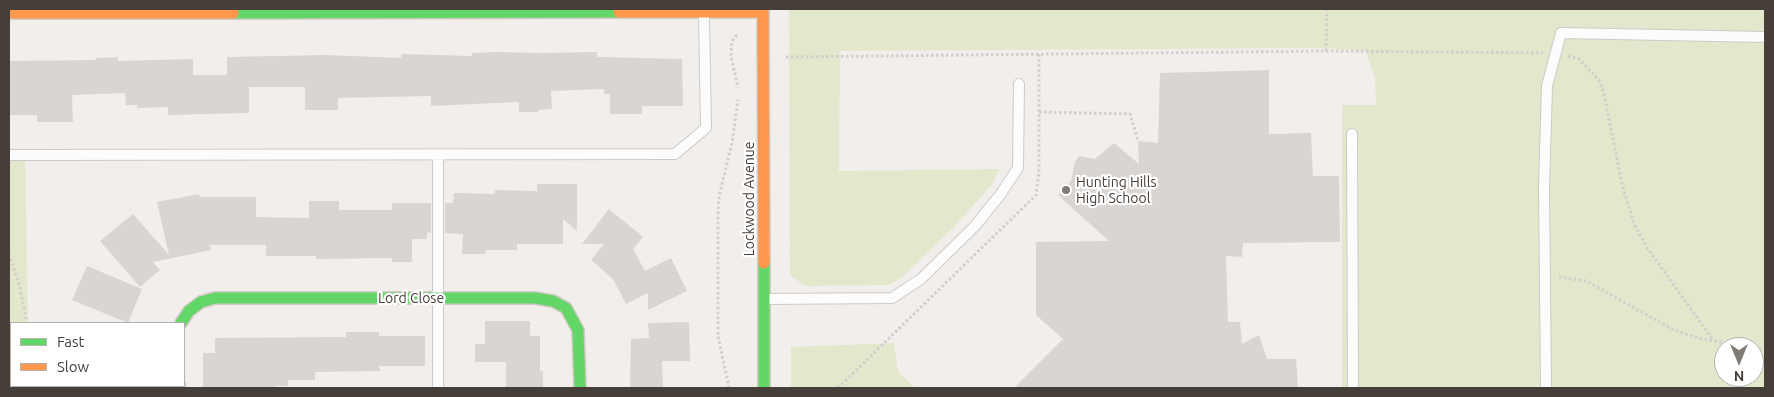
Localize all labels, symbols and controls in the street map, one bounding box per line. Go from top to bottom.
street label: Lockwood Avenue [741,142,757,256]
place label: Hunting Hills High School [1076,174,1156,206]
marker: Hunting Hills High School [1060,184,1072,196]
street label: Lord Close [378,290,444,306]
legend [10,322,185,387]
text: Fast [57,333,84,350]
north arrow [1714,337,1764,387]
text: Slow [57,358,89,375]
text: N [1734,368,1744,384]

